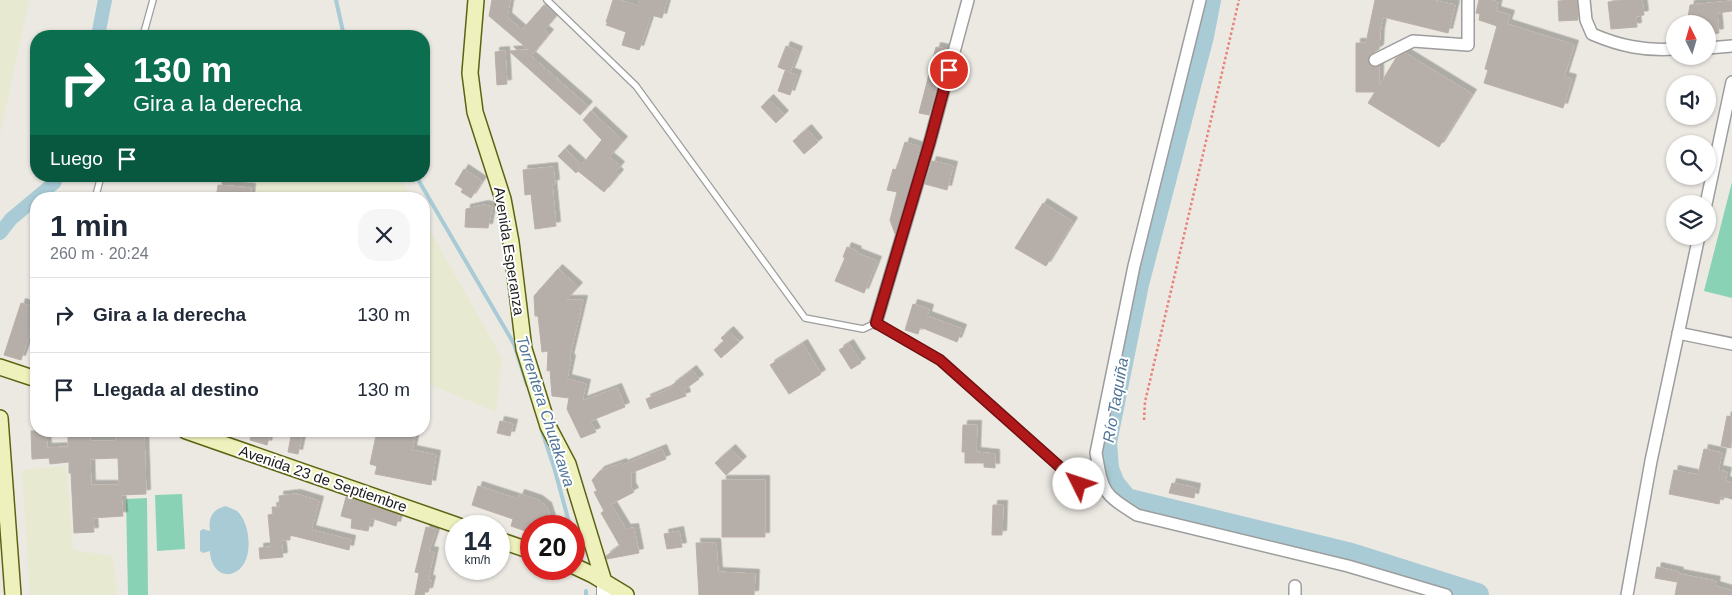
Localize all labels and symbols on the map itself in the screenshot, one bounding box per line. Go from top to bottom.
north arrow [1666,15,1716,65]
pin [928,49,970,91]
street label: Avenida Esperanza [491,185,528,317]
water label: Torrentera Chutakawa [513,334,578,489]
water label: Río Taquiña [1100,356,1131,444]
street label: Avenida 23 de Septiembre [237,442,409,515]
position arrow [1052,457,1104,509]
speed limit sign: 20 [520,515,585,580]

